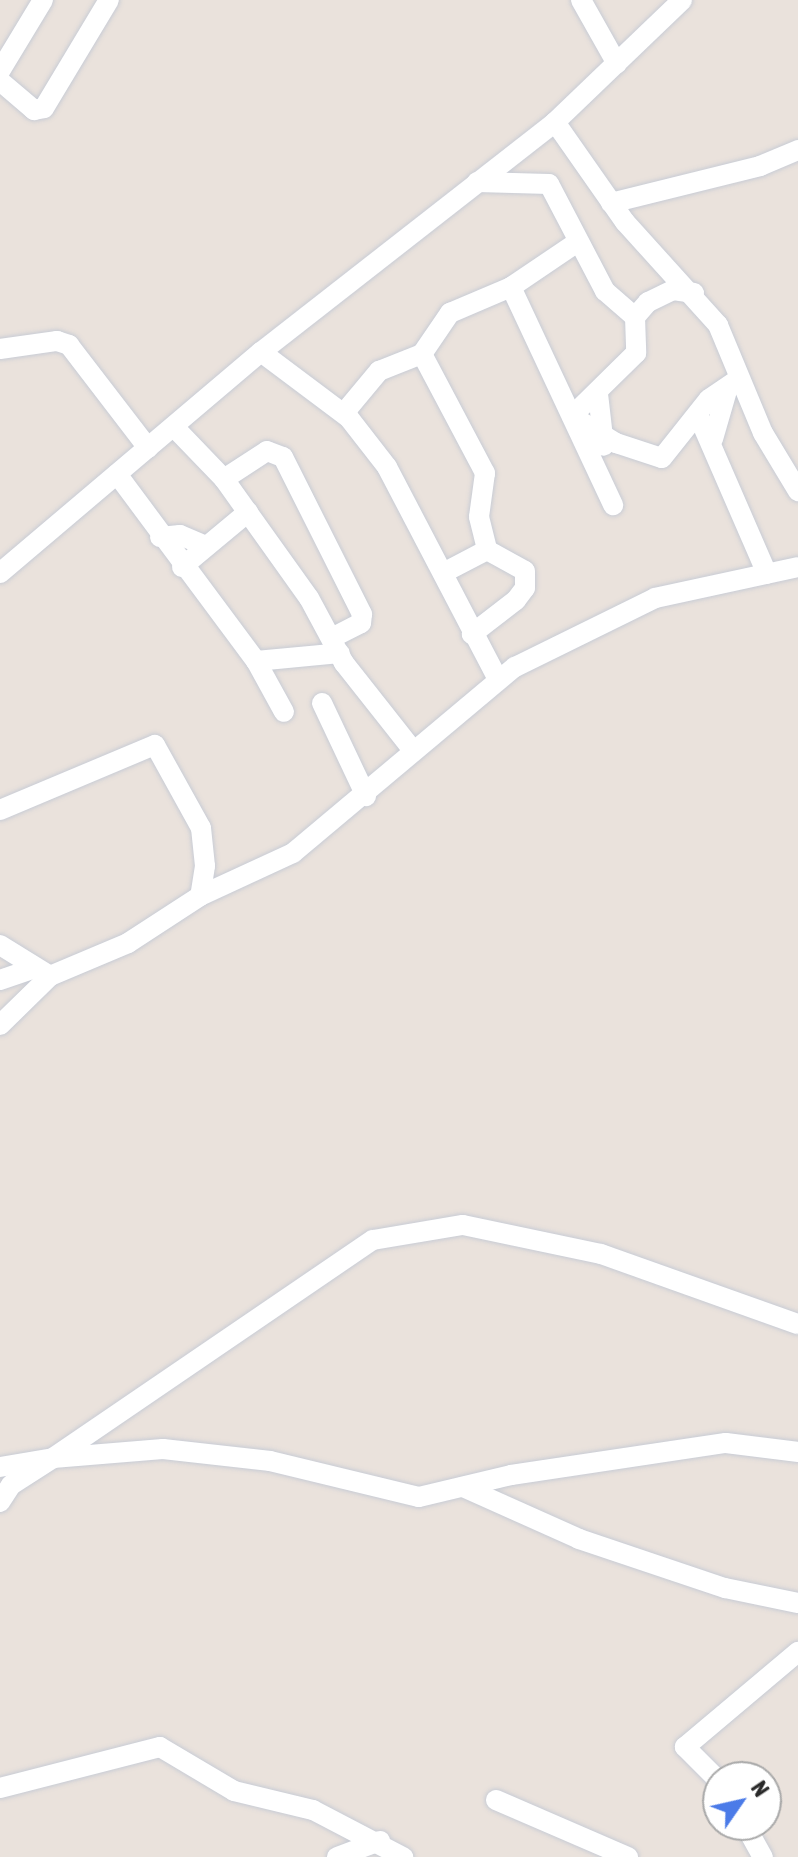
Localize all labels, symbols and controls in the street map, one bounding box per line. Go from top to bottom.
north arrow [702,1761,782,1841]
text: N [746,1776,775,1801]

